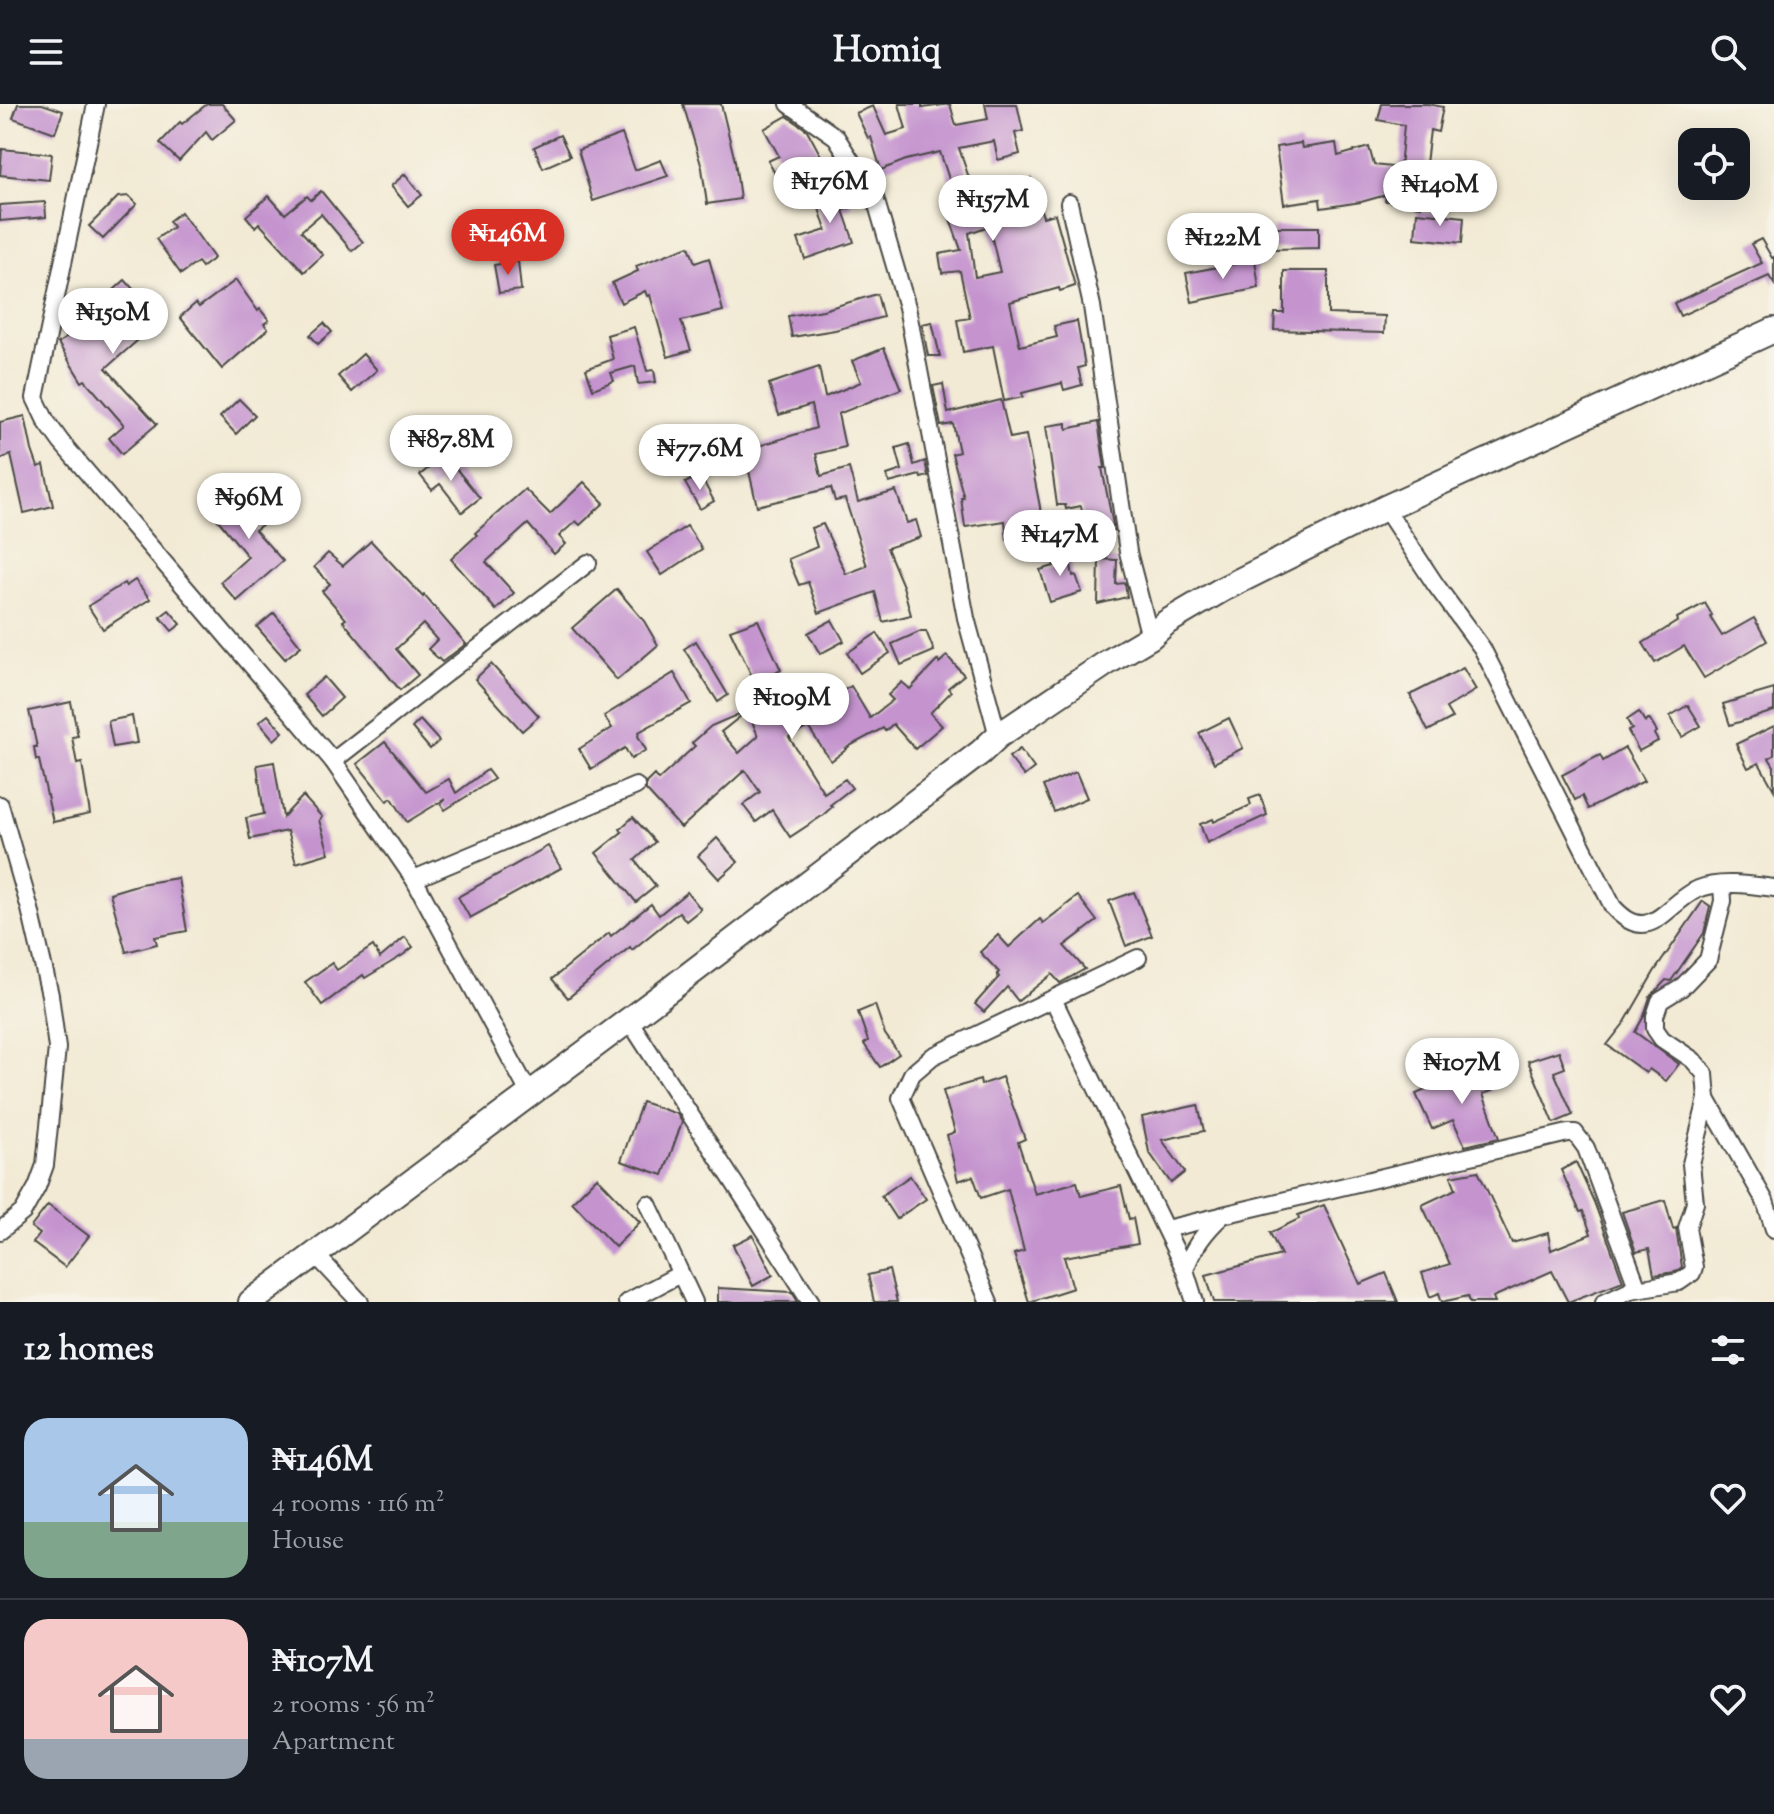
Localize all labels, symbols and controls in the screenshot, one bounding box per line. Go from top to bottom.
text: Homiq [833,26,941,78]
icon: menu [24,30,68,74]
icon: search [1706,30,1750,74]
map controls [1678,128,1750,200]
button: locate [1678,128,1750,200]
pin: ₦176M [774,157,886,225]
pin: ₦140M [1384,160,1496,228]
text: ₦176M [791,164,869,201]
text: ₦140M [1401,167,1479,204]
pin: ₦157M [937,175,1049,243]
text: ₦157M [956,182,1030,219]
pin: ₦146M [452,209,564,277]
pin: ₦122M [1167,213,1279,281]
text: ₦146M [469,216,547,253]
text: ₦122M [1185,220,1261,257]
pin: ₦150M [57,288,169,356]
text: ₦150M [76,295,150,332]
pin: ₦87.8M [386,415,516,483]
text: ₦87.8M [408,422,494,459]
pin: ₦77.6M [635,424,765,492]
text: ₦77.6M [657,431,743,468]
pin: ₦96M [202,473,296,541]
text: ₦96M [215,480,283,517]
pin: ₦147M [1004,510,1116,578]
text: ₦147M [1021,517,1099,554]
pin: ₦109M [736,673,848,741]
text: ₦109M [753,680,831,717]
pin: ₦107M [1406,1038,1518,1106]
text: ₦107M [1423,1045,1501,1082]
text: 12 homes [24,1326,154,1375]
icon: filters [1706,1328,1750,1372]
text: ₦146M [272,1437,373,1486]
icon: home [88,1450,184,1546]
icon: heart [1706,1476,1750,1520]
text: 4 rooms · 116 m² [272,1486,445,1523]
text: House [272,1523,344,1560]
text: ₦107M [272,1638,374,1687]
icon: home [88,1651,184,1747]
icon: heart [1706,1677,1750,1721]
text: 2 rooms · 56 m² [272,1687,435,1724]
text: Apartment [272,1724,395,1761]

